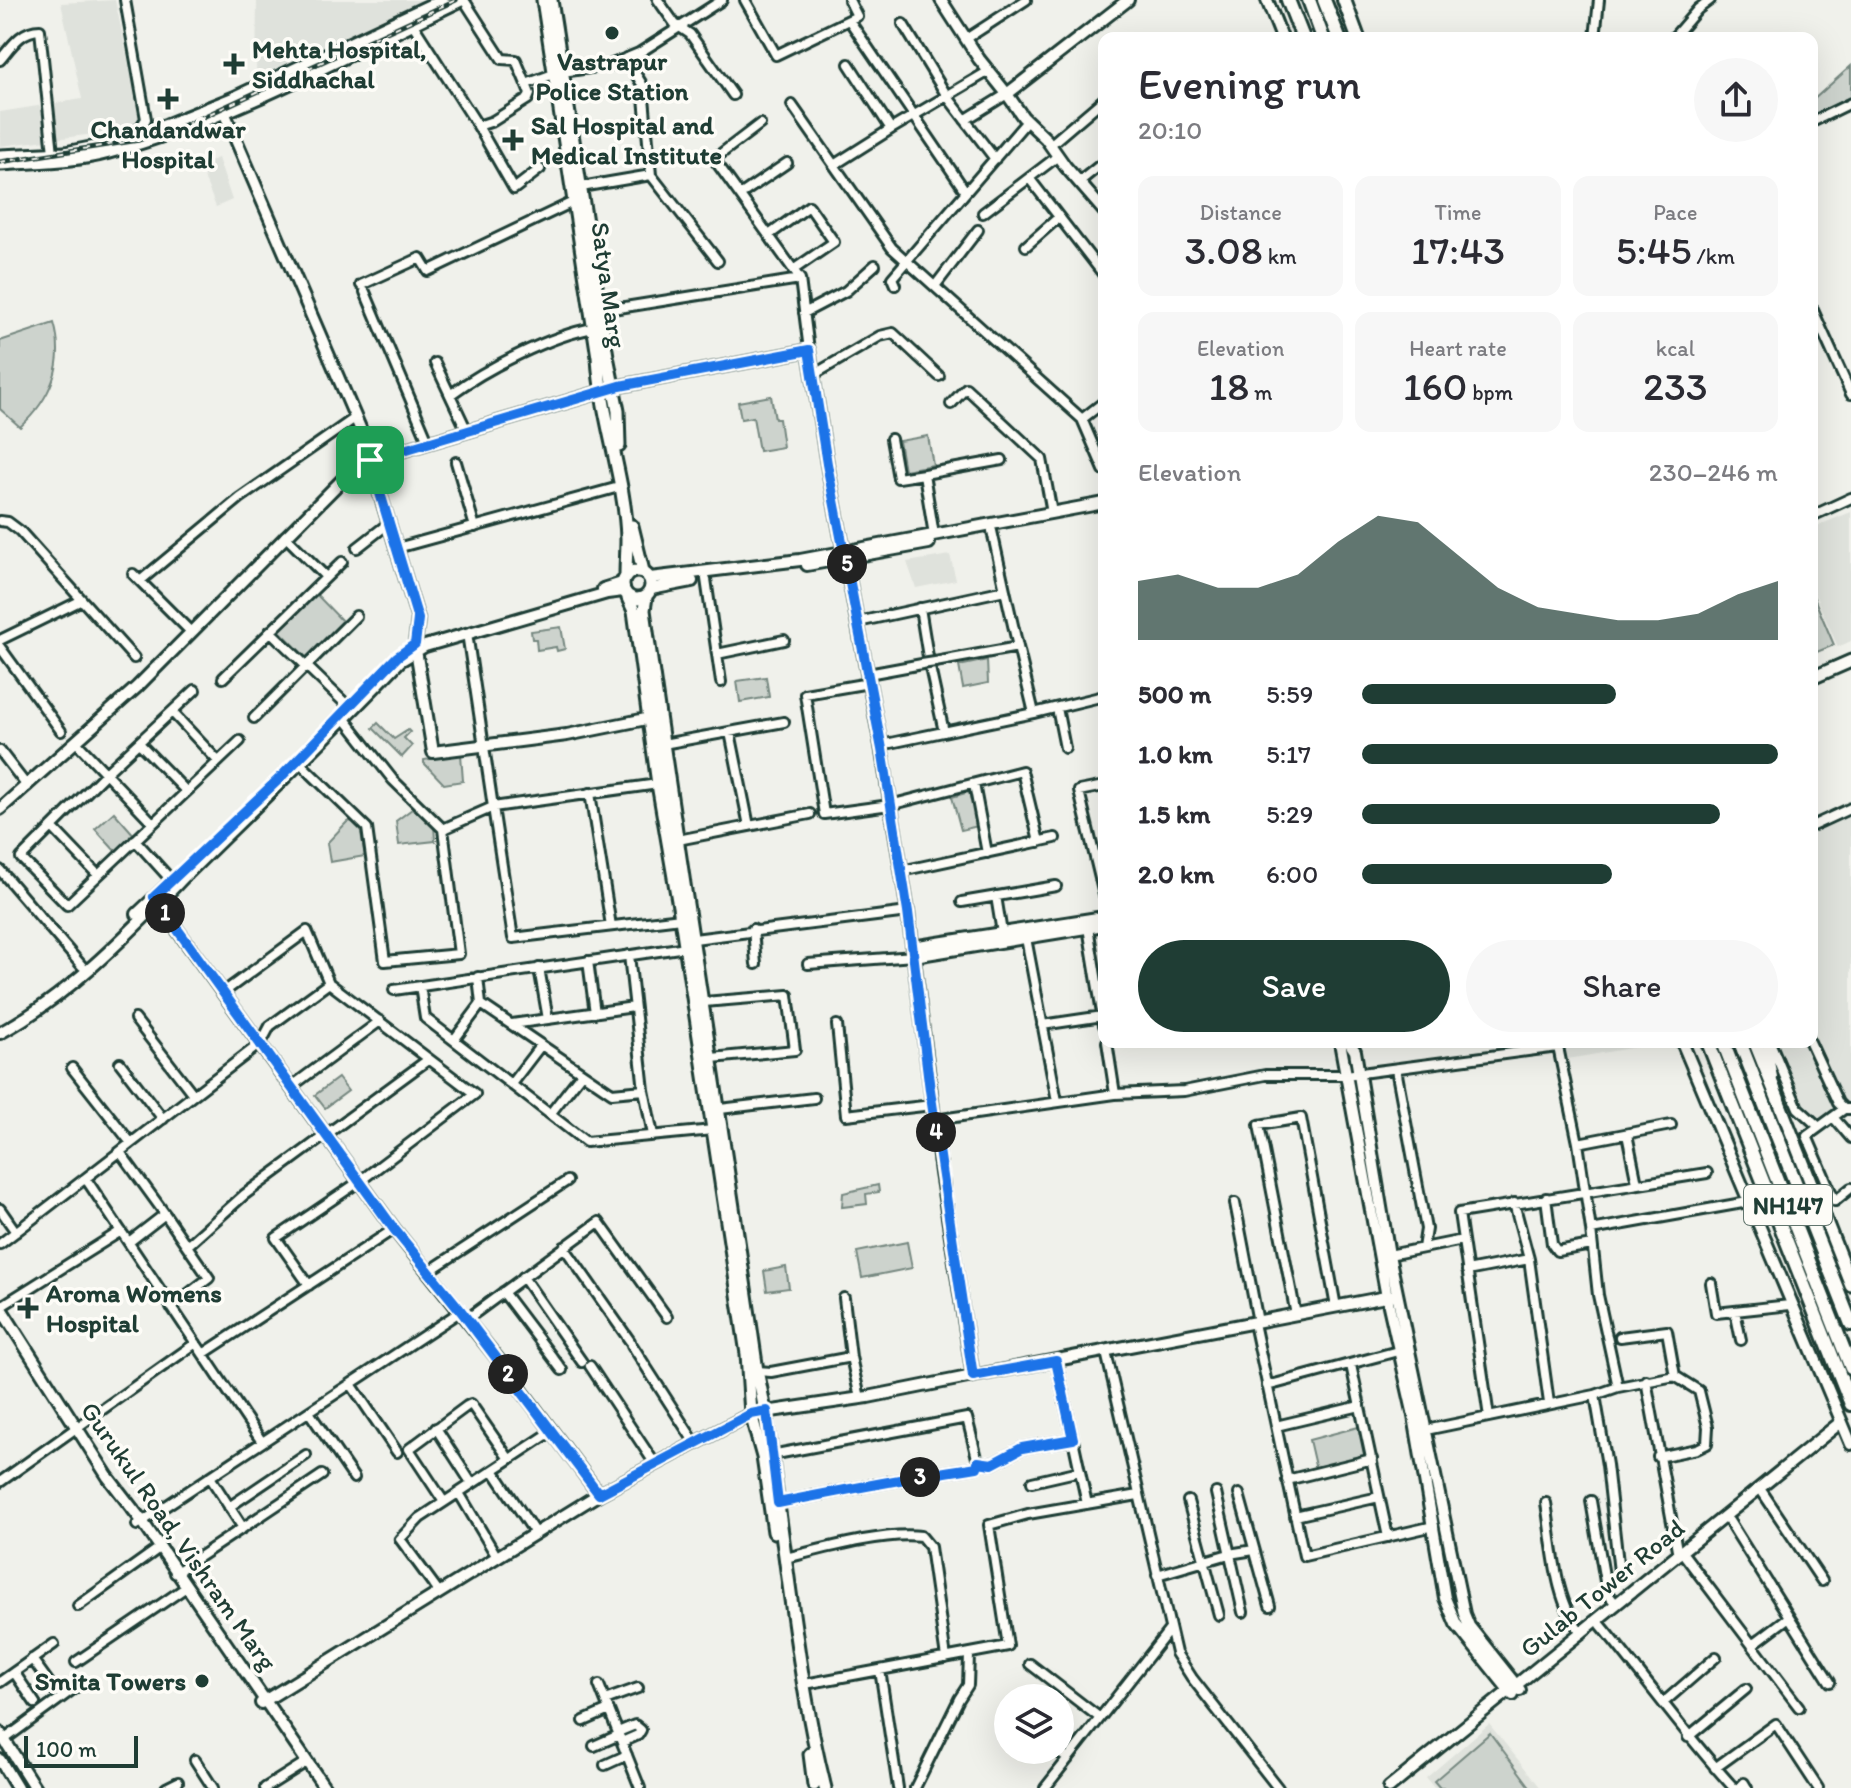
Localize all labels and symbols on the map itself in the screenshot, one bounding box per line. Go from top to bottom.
marker: Vastrapur Police Station [603,24,621,42]
place label: Mehta Hospital, Siddhachal [252,33,427,95]
place label: Vastrapur Police Station [536,45,689,107]
marker: Mehta Hospital, Siddhachal [223,53,245,75]
marker: Chandandwar Hospital [157,88,179,110]
place label: Sal Hospital and Medical Institute [531,109,722,171]
place label: Chandandwar Hospital [90,113,246,175]
marker: Sal Hospital and Medical Institute [502,129,524,151]
street label: Satya Marg [584,220,634,351]
pin [336,426,404,494]
pin: 5 [827,544,867,584]
pin: 1 [145,893,185,933]
pin: 4 [916,1112,956,1152]
road number: NH147 [1744,1185,1832,1225]
place label: Aroma Womens Hospital [45,1277,222,1339]
marker: Aroma Womens Hospital [17,1297,39,1319]
pin: 2 [488,1354,528,1394]
street label: Gurukul Road, Vishram Marg [74,1395,284,1677]
pin: 3 [900,1457,940,1497]
street label: Gulab Tower Road [1513,1512,1691,1664]
place label: Smita Towers [35,1665,186,1697]
marker: Smita Towers [193,1672,211,1690]
scale bar [24,1732,138,1768]

